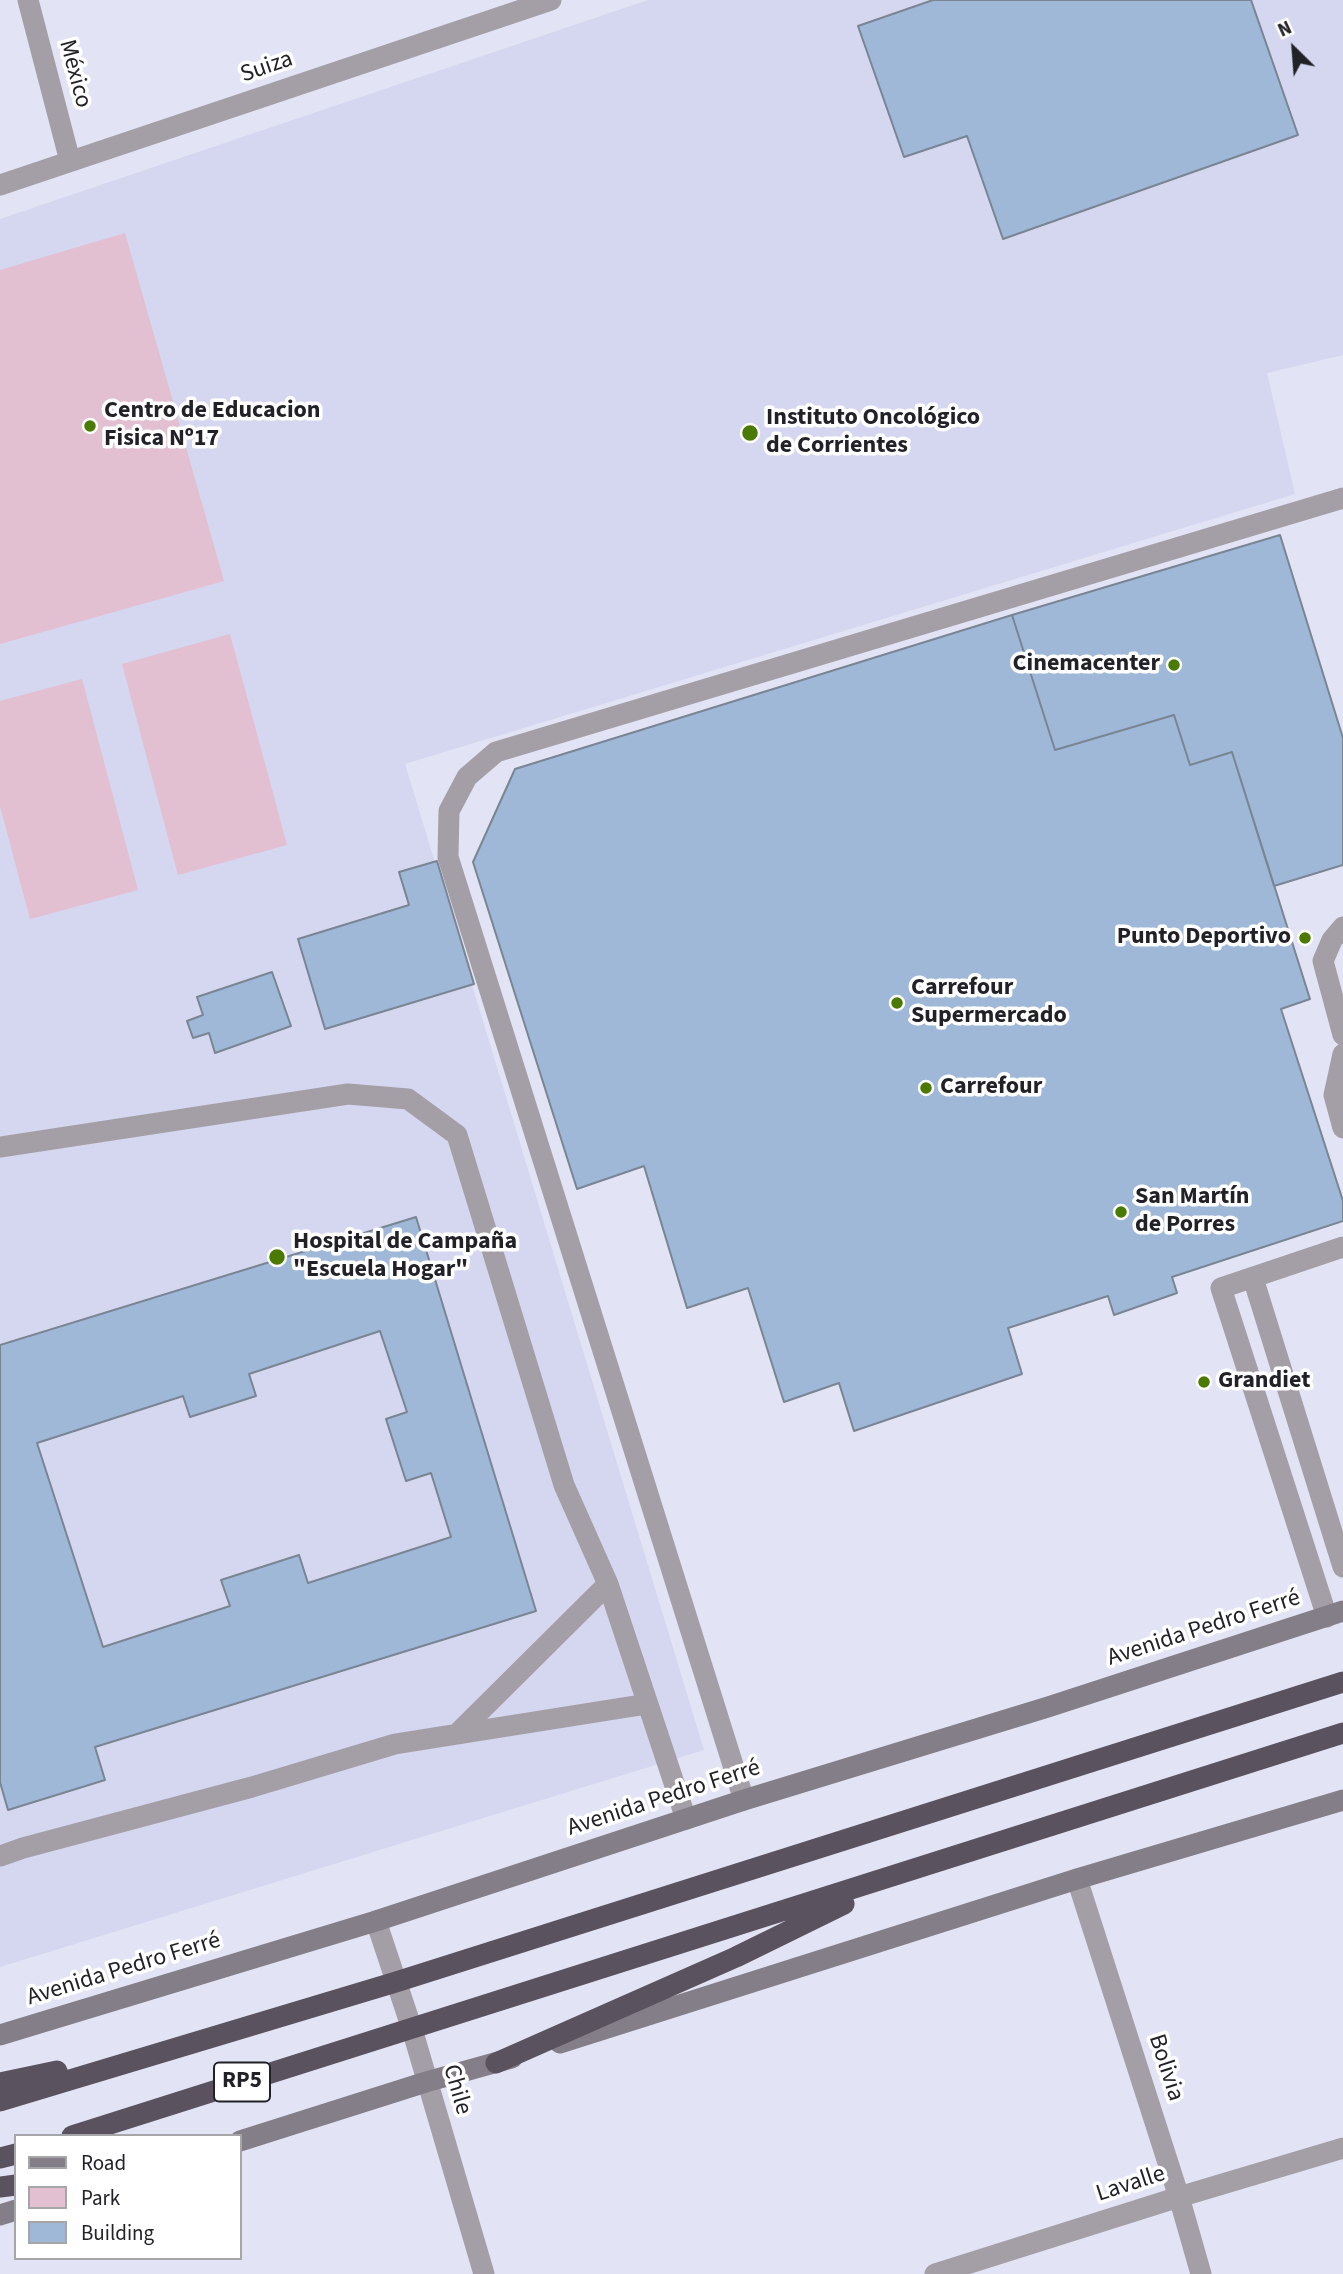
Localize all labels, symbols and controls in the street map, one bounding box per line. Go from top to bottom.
north arrow [1259,14,1329,84]
text: N [1273,15,1296,44]
street label: México [51,37,97,111]
street label: Suiza [237,46,297,90]
place label: Centro de Educacion Fisica Nº17 [104,398,321,454]
place label: Instituto Oncológico de Corrientes [766,405,980,461]
marker: Centro de Educacion Fisica Nº17 [82,418,98,434]
marker: Instituto Oncológico de Corrientes [740,423,760,443]
place label: Cinemacenter [1013,651,1160,679]
marker: Cinemacenter [1166,657,1182,673]
place label: Punto Deportivo [1117,924,1291,952]
marker: Punto Deportivo [1297,930,1313,946]
place label: Carrefour Supermercado [911,975,1067,1031]
marker: Carrefour Supermercado [889,995,905,1011]
place label: Carrefour [940,1074,1042,1102]
marker: Carrefour [918,1080,934,1096]
place label: San Martín de Porres [1135,1184,1250,1240]
marker: San Martín de Porres [1113,1204,1129,1220]
place label: Hospital de Campaña "Escuela Hogar" [293,1229,517,1285]
marker: Hospital de Campaña "Escuela Hogar" [267,1247,287,1267]
place label: Grandiet [1218,1368,1310,1396]
marker: Grandiet [1196,1374,1212,1390]
street label: Avenida Pedro Ferré [1104,1584,1304,1674]
street label: Avenida Pedro Ferré [564,1754,764,1844]
street label: Avenida Pedro Ferré [24,1927,224,2013]
street label: Bolivia [1141,2031,1189,2105]
road number: RP5 [214,2062,270,2102]
street label: Chile [435,2062,477,2118]
legend [14,2134,242,2260]
text: Road [81,2148,126,2178]
street label: Lavalle [1093,2160,1169,2210]
text: Park [81,2183,120,2213]
text: Building [81,2218,154,2248]

